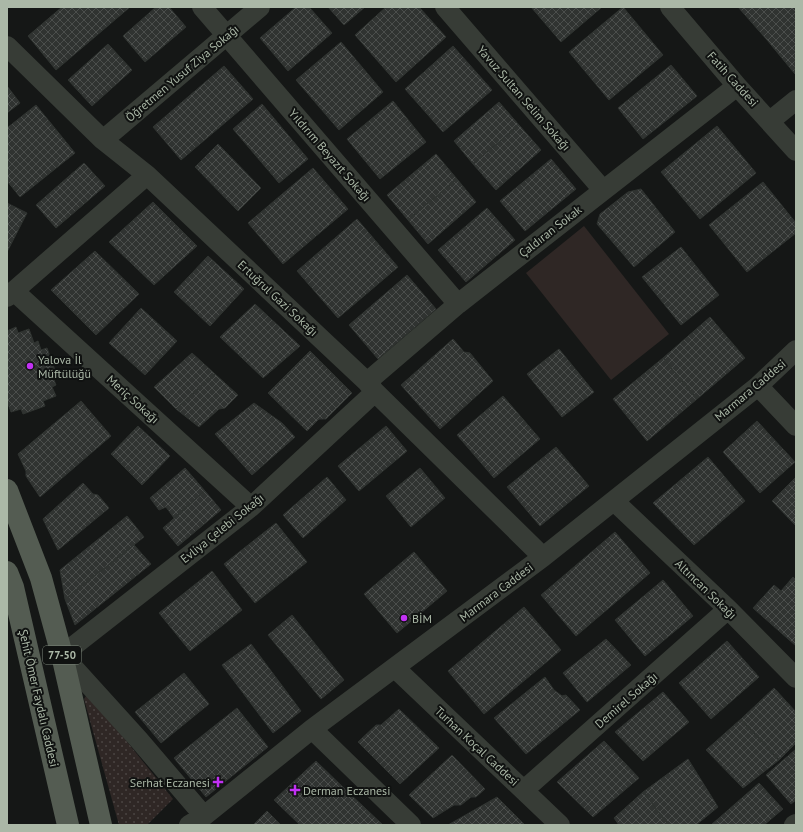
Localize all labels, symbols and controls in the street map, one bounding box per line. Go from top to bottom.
street label: Öğretmen Yusuf Ziya Sokağı [122,21,242,125]
street label: Yavuz Sultan Selim Sokağı [474,42,574,154]
street label: Fatih Caddesi [704,48,762,110]
street label: Yıldırım Beyazıt Sokağı [286,106,374,204]
street label: Çaldıran Sokak [515,202,585,260]
street label: Ertuğrul Gazi Sokağı [235,257,321,339]
place label: Yalova İl Müftülüğü [38,352,91,381]
street label: Marmara Caddesi [711,356,789,424]
marker: Yalova İl Müftülüğü [25,361,35,371]
street label: Meriç Sokağı [104,372,162,426]
street label: Evliya Çelebi Sokağı [177,490,267,566]
street label: Altıncan Sokağı [672,556,740,622]
street label: Marmara Caddesi [456,559,536,625]
place label: BİM [412,611,432,626]
marker: BİM [399,613,409,623]
street label: Şehit Ömer Faydalı Caddesi [16,628,62,768]
road number: 77-50 [43,646,81,664]
street label: Demirel Sokağı [592,669,660,731]
street label: Turhan Koçal Caddesi [432,703,522,789]
place label: Serhat Eczanesi [130,775,210,790]
marker: Serhat Eczanesi [213,777,223,787]
place label: Derman Eczanesi [303,783,390,798]
marker: Derman Eczanesi [290,785,300,795]

